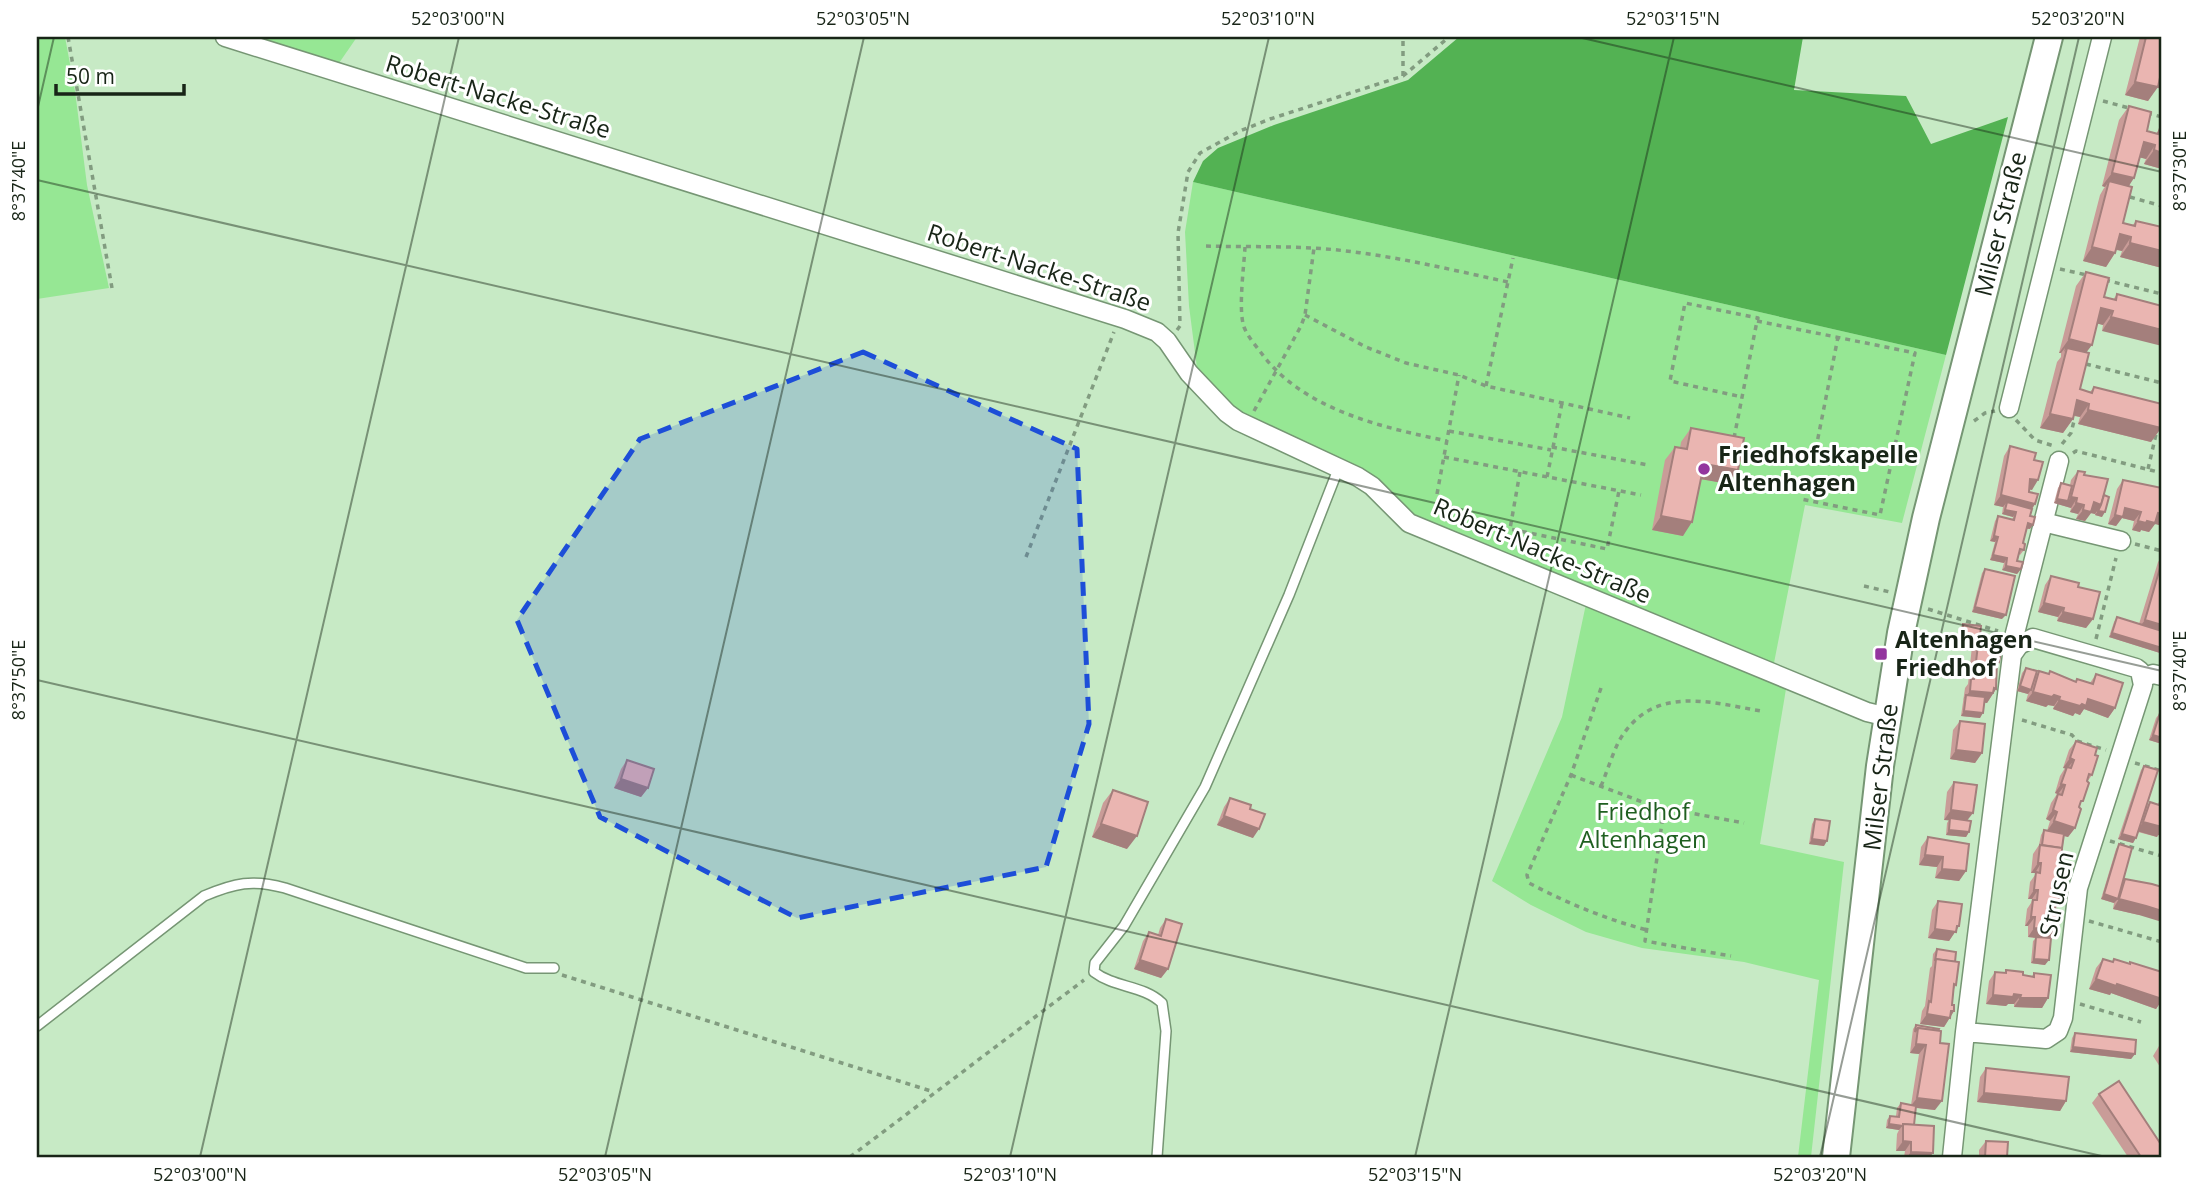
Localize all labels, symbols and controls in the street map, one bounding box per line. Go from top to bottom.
text: 52°03'00"N [411,6,505,30]
text: 52°03'05"N [816,6,910,30]
text: 52°03'10"N [1221,6,1315,30]
text: 52°03'15"N [1626,6,1720,30]
text: 52°03'20"N [2031,6,2125,30]
street label: Robert-Nacke-Straße [382,46,615,145]
scale bar [56,52,184,96]
text: 50 m [66,62,115,90]
text: 8°37'30"E [2167,131,2191,211]
text: 8°37'40"E [6,141,30,221]
street label: Milser Straße [1966,148,2033,299]
street label: Robert-Nacke-Straße [923,215,1156,318]
place label: Friedhofskapelle Altenhagen [1718,437,1918,498]
marker: Friedhofskapelle Altenhagen [1696,461,1712,477]
street label: Robert-Nacke-Straße [1429,489,1656,610]
place label: Altenhagen Friedhof [1895,622,2033,683]
text: 8°37'40"E [2167,631,2191,711]
text: 8°37'50"E [6,640,30,720]
marker: Altenhagen Friedhof [1873,646,1889,662]
street label: Milser Straße [1854,701,1905,852]
park label: Friedhof Altenhagen [1579,794,1707,855]
street label: Strusen [2030,848,2081,939]
text: 52°03'00"N [153,1162,247,1186]
text: 52°03'05"N [558,1162,652,1186]
text: 52°03'10"N [963,1162,1057,1186]
text: 52°03'15"N [1368,1162,1462,1186]
text: 52°03'20"N [1773,1162,1867,1186]

